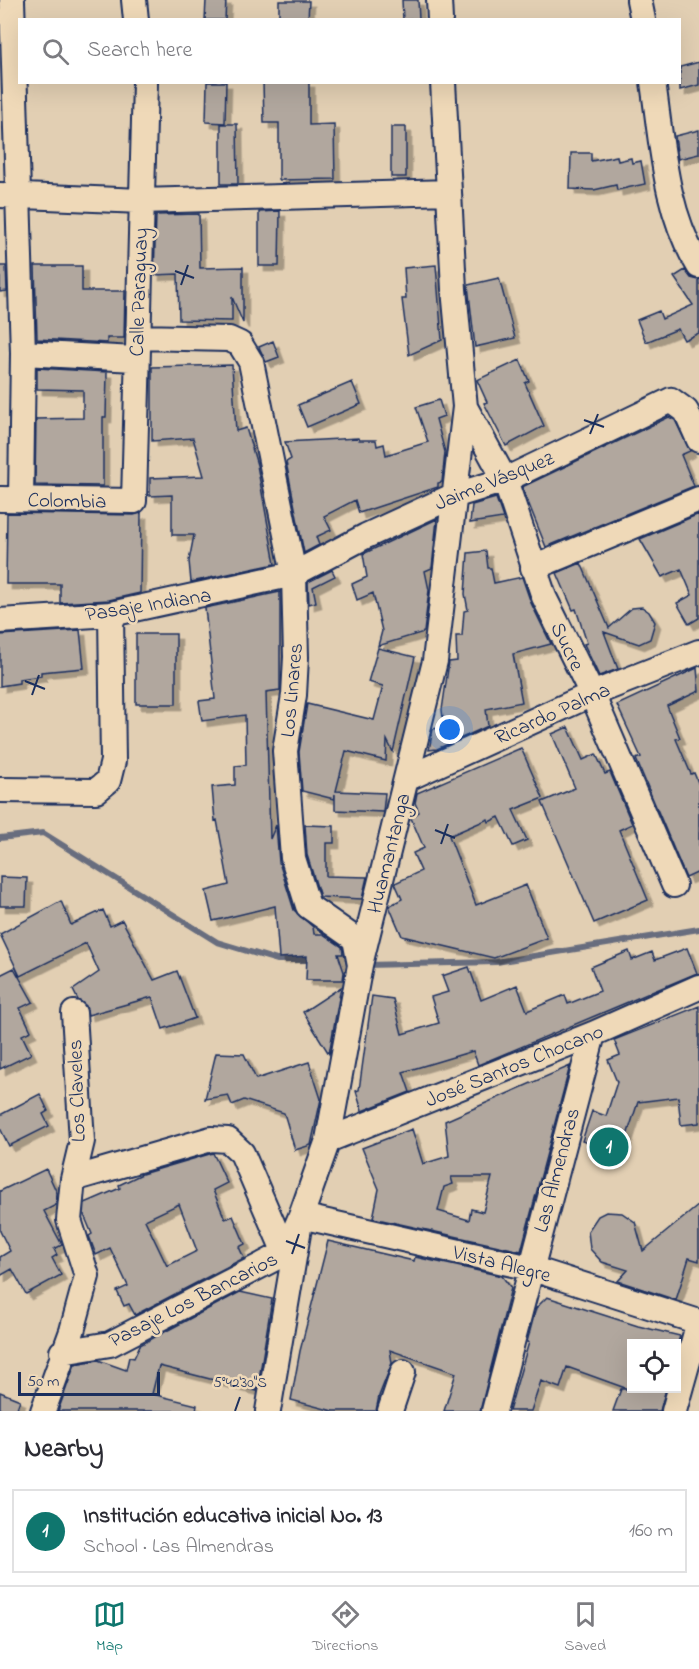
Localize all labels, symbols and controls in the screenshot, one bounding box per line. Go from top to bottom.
search box [18,18,681,84]
icon: search [39,35,72,68]
text: Search here [87,35,192,67]
street label: Calle Paraguay [123,227,159,357]
street label: Jaime Vásquez [431,444,559,519]
street label: Colombia [27,486,107,518]
street label: Pasaje Indiana [83,581,213,631]
street label: Sucre [542,618,591,677]
street label: Los Linares [274,642,312,739]
street label: Ricardo Palma [490,676,616,754]
your location [435,715,464,744]
street label: Huamantanga [361,790,421,917]
street label: José Santos Chocano [421,1017,609,1116]
street label: Los Claveles [61,1039,95,1143]
street label: Las Almendras [527,1105,589,1236]
pin: 1 [590,1124,628,1170]
street label: Vista Alegre [448,1238,554,1294]
street label: Pasaje Los Bancarios [104,1245,284,1356]
map controls [627,1339,681,1393]
button: locate [627,1339,681,1393]
scale bar [18,1369,160,1396]
text: 50 m [27,1370,59,1394]
text: 5°42'30"S [213,1372,267,1394]
text: Nearby [24,1431,103,1469]
text: Institución educativa inicial No. 13 [83,1501,383,1533]
text: 1 [42,1517,49,1546]
text: 160 m [629,1517,673,1546]
text: School · Las Almendras [83,1533,274,1562]
tab: Map [93,1598,126,1658]
tab: Directions [312,1598,378,1658]
tab: Saved [564,1598,606,1658]

